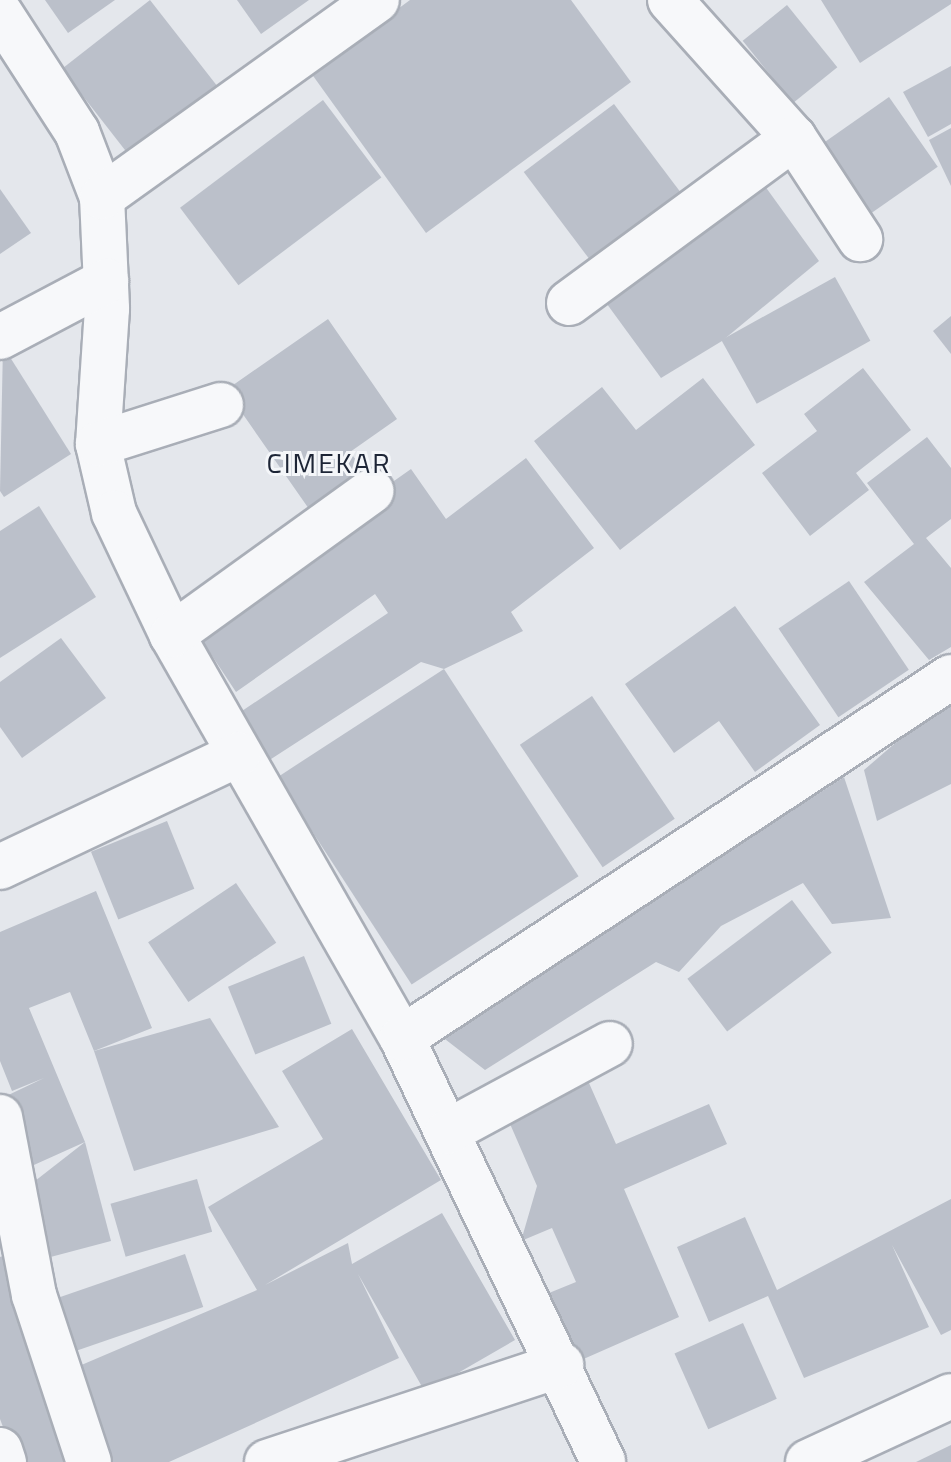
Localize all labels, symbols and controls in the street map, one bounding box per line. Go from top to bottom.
district label: CIMEKAR [267,446,391,480]

